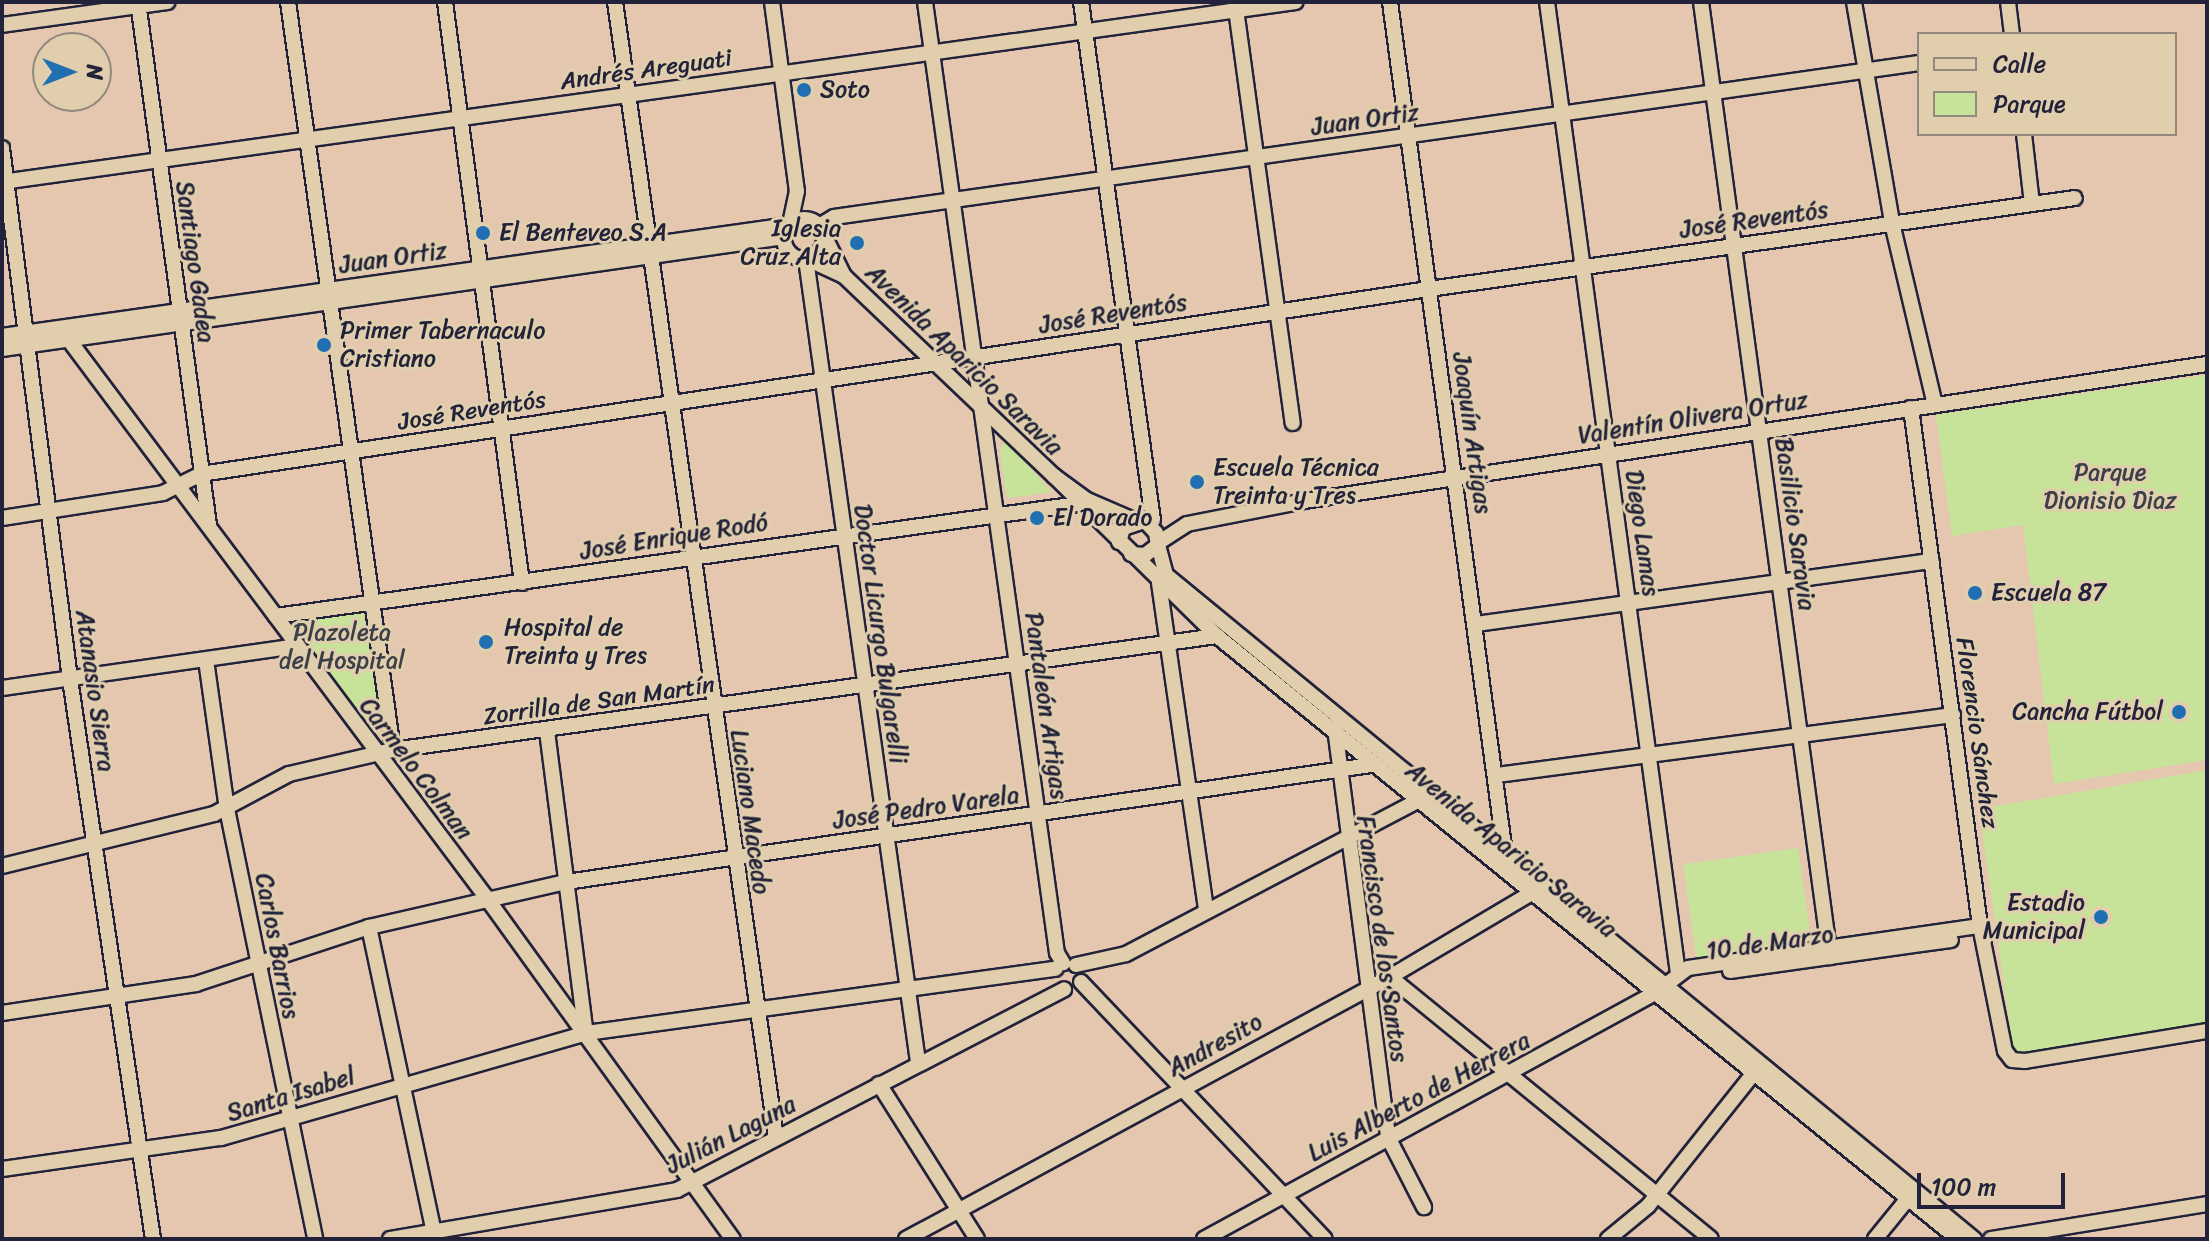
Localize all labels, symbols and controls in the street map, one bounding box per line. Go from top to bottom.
north arrow [32,32,112,112]
legend [1917,32,2177,136]
text: Calle [1993,43,2046,85]
street label: Andrés Areguati [559,44,733,96]
text: N [75,64,114,80]
place label: Soto [820,76,870,104]
marker: Soto [795,81,813,99]
text: Parque [1993,83,2066,125]
street label: Juan Ortiz [1309,98,1421,142]
street label: Santiago Gadea [169,179,221,345]
street label: José Reventós [1678,195,1830,245]
place label: Iglesia Cruz Alta [741,215,841,271]
place label: El Benteveo S.A [499,219,668,247]
marker: El Benteveo S.A [474,224,492,242]
marker: Iglesia Cruz Alta [848,234,866,252]
street label: Juan Ortiz [337,236,449,280]
street label: Avenida Aparicio Saravia [860,258,1068,462]
street label: José Reventós [1037,288,1189,340]
place label: Primer Tabernaculo Cristiano [340,317,545,373]
marker: Primer Tabernaculo Cristiano [315,336,333,354]
street label: Joaquín Artigas [1446,350,1498,516]
street label: José Reventós [396,385,548,437]
street label: Valentín Olivera Ortuz [1576,386,1810,450]
street label: Basilicio Saravia [1769,436,1821,612]
place label: Escuela Técnica Treinta y Tres [1213,454,1379,510]
park label: Parque Dionisio Diaz [2043,459,2177,515]
street label: Diego Lamas [1619,468,1665,598]
marker: Escuela Técnica Treinta y Tres [1188,473,1206,491]
street label: Doctor Licurgo Bulgarelli [848,503,912,765]
place label: El Dorado [1053,504,1152,532]
street label: José Enrique Rodó [578,508,770,566]
marker: El Dorado [1028,509,1046,527]
place label: Escuela 87 [1991,579,2106,607]
marker: Escuela 87 [1966,584,1984,602]
street label: Atanasio Sierra [69,608,121,774]
street label: Pantaleón Artigas [1019,610,1073,802]
place label: Hospital de Treinta y Tres [504,614,648,670]
park label: Plazoleta del Hospital [279,619,405,675]
marker: Hospital de Treinta y Tres [475,631,497,653]
street label: Florencio Sánchez [1949,636,2005,830]
street label: Zorrilla de San Martín [482,671,716,731]
street label: Carmelo Colman [353,692,479,846]
place label: Cancha Fútbol [2012,698,2163,726]
marker: Cancha Fútbol [2170,703,2188,721]
street label: Luciano Macedo [724,728,776,896]
street label: Avenida Aparicio Saravia [1400,756,1622,944]
street label: José Pedro Varela [832,781,1020,835]
street label: Francisco de los Santos [1350,814,1414,1064]
street label: Carlos Barrios [249,871,305,1021]
place label: Estadio Municipal [1983,889,2085,945]
marker: Estadio Municipal [2092,908,2110,926]
street label: 10 de Marzo [1705,920,1835,966]
street label: Andresito [1163,1007,1267,1083]
street label: Luis Alberto de Herrera [1302,1026,1536,1168]
street label: Santa Isabel [223,1062,359,1128]
street label: Julián Laguna [661,1090,801,1180]
scale bar [1921,1157,2069,1207]
text: 100 m [1931,1166,1996,1208]

